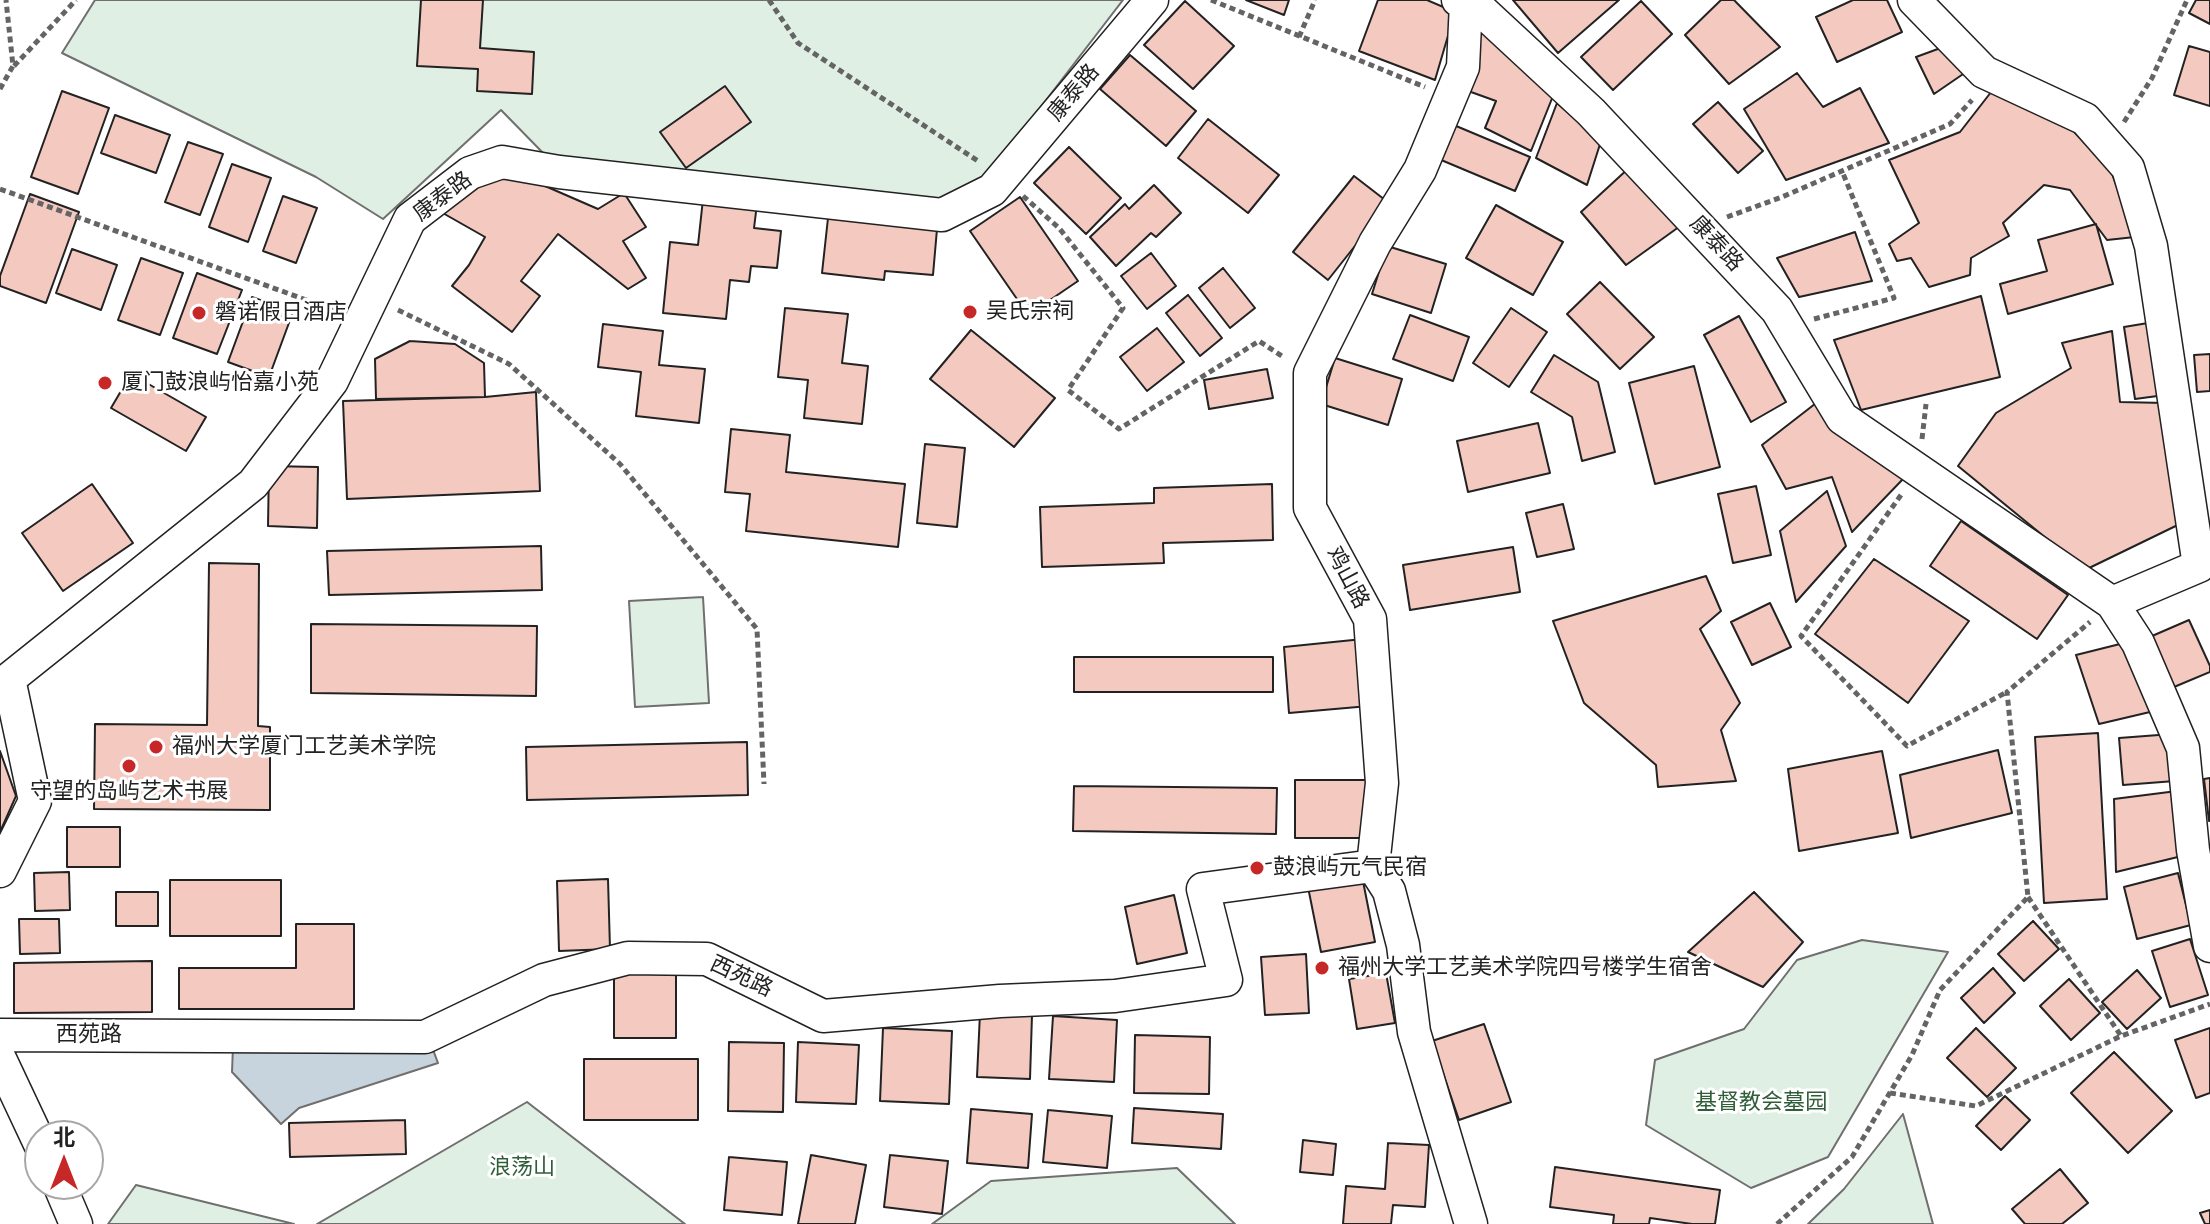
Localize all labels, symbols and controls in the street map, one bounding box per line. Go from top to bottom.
street label: 康泰路 [1043,59,1105,127]
street label: 康泰路 [409,167,477,227]
street label: 康泰路 [1684,211,1748,277]
place label: 吴氏宗祠 [986,299,1074,325]
place label: 磐诺假日酒店 [215,300,347,326]
marker: 吴氏宗祠 [961,303,979,321]
marker: 磐诺假日酒店 [190,304,208,322]
place label: 厦门鼓浪屿怡嘉小苑 [121,370,319,396]
marker: 厦门鼓浪屿怡嘉小苑 [96,374,114,392]
street label: 鸡山路 [1320,543,1374,613]
place label: 福州大学厦门工艺美术学院 [172,734,436,760]
marker: 福州大学厦门工艺美术学院 [147,738,165,756]
marker: 守望的岛屿艺术书展 [120,757,138,775]
place label: 守望的岛屿艺术书展 [30,779,228,805]
place label: 鼓浪屿元气民宿 [1273,855,1427,881]
marker: 鼓浪屿元气民宿 [1248,859,1266,877]
street label: 西苑路 [706,951,776,1003]
place label: 福州大学工艺美术学院四号楼学生宿舍 [1338,955,1712,981]
marker: 福州大学工艺美术学院四号楼学生宿舍 [1313,959,1331,977]
street label: 西苑路 [56,1022,122,1048]
park label: 基督教会墓园 [1695,1090,1827,1116]
north arrow [24,1120,104,1200]
text: 北 [53,1125,75,1150]
park label: 浪荡山 [489,1155,555,1181]

